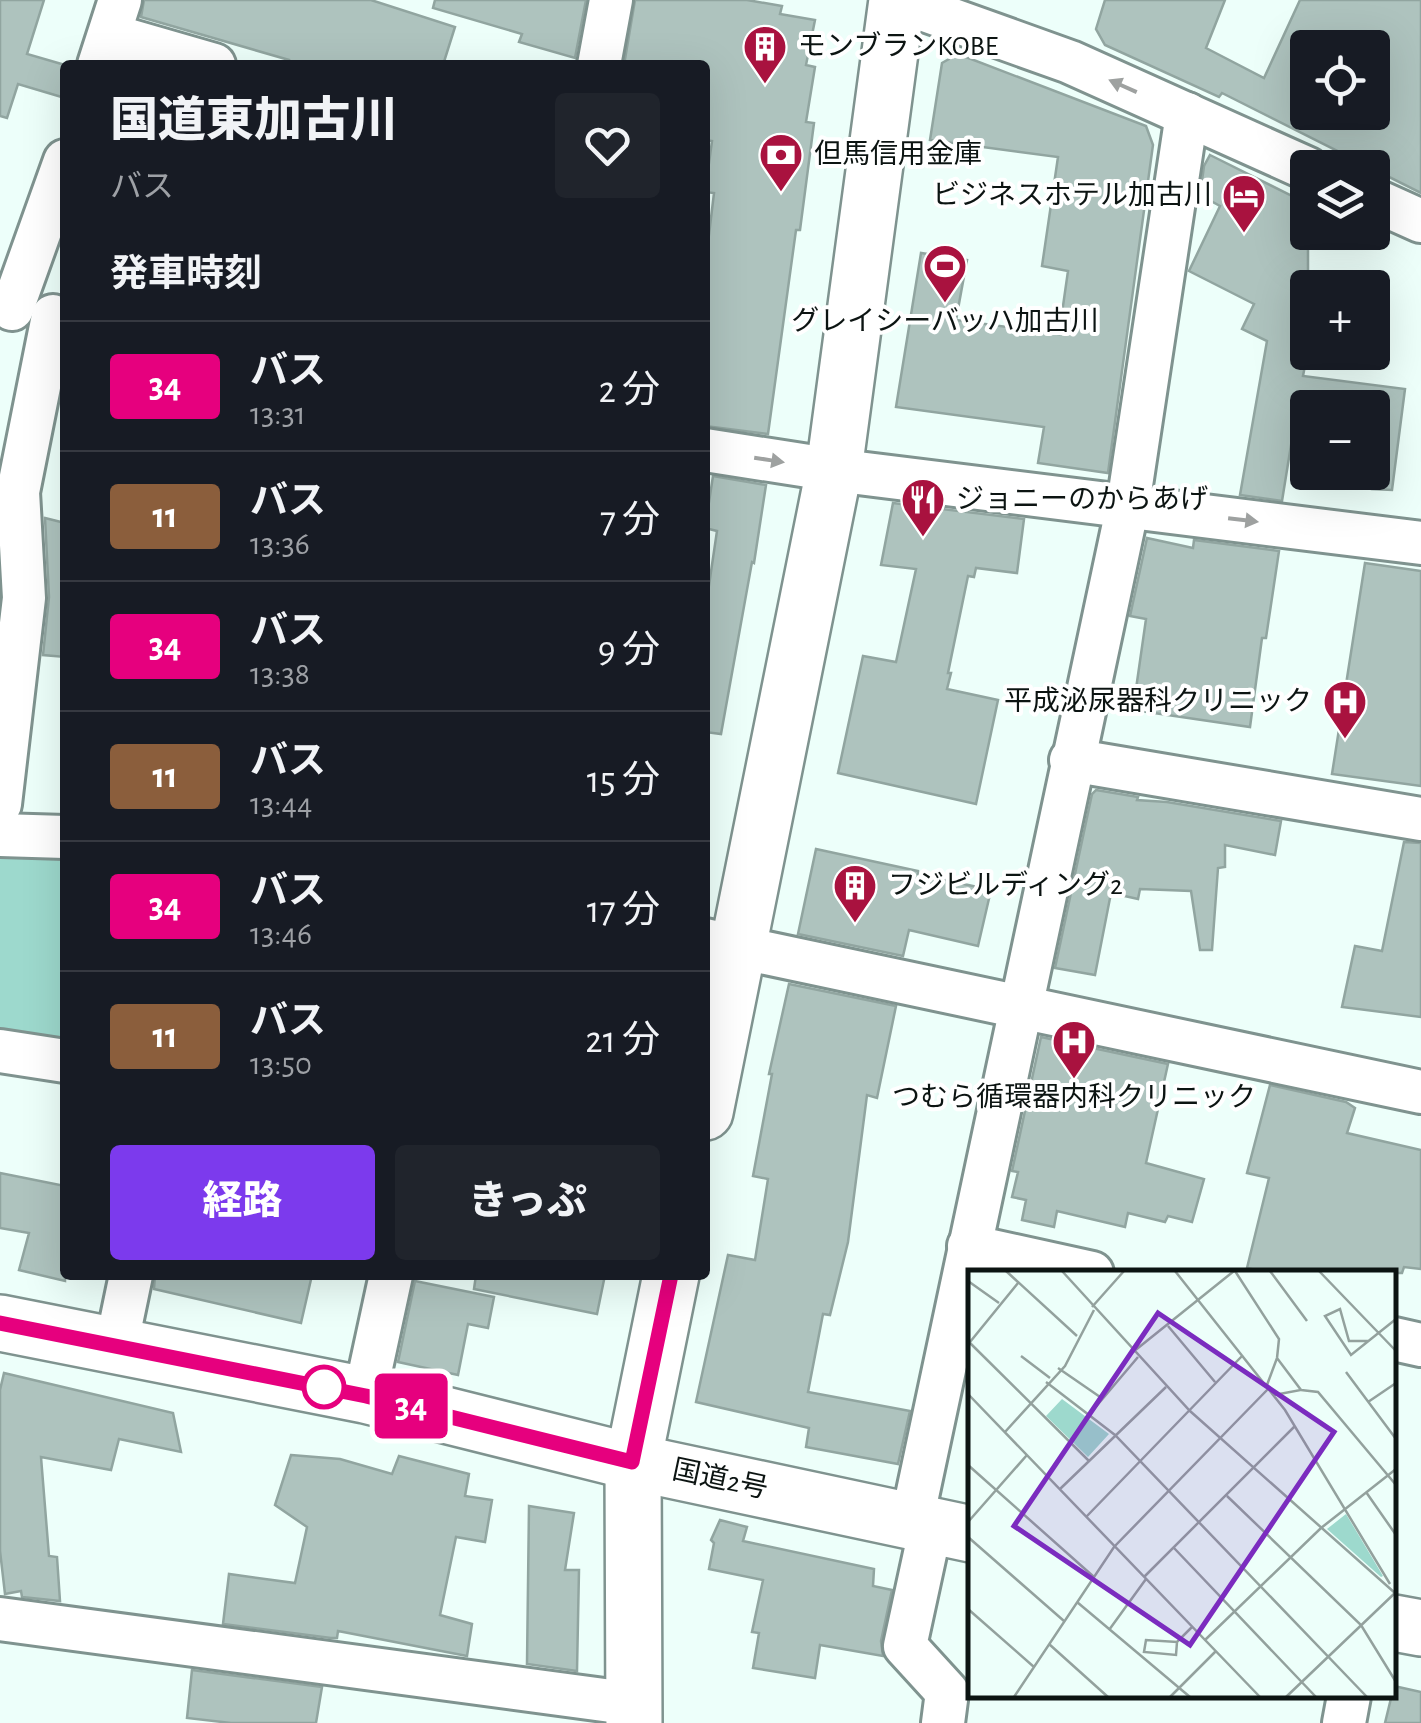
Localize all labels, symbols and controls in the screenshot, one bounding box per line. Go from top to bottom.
building icon: モンブランKOBE [742,24,788,85]
map controls [1290,30,1390,490]
button: locate [1290,30,1390,130]
place label: モンブランKOBE [798,31,998,61]
one-way arrow [1108,77,1137,94]
button: heart [555,93,660,198]
text: 国道東加古川 [110,98,398,146]
bank icon: 但馬信用金庫 [758,132,804,193]
place label: 但馬信用金庫 [814,139,982,169]
button: layers [1290,150,1390,250]
text: バス [110,171,174,203]
hotel icon: ビジネスホテル加古川 [1221,173,1267,234]
place label: ビジネスホテル加古川 [932,180,1212,210]
sports icon: グレイシーバッハ加古川 [922,243,968,304]
text: 発車時刻 [110,256,262,294]
button: + [1290,270,1390,370]
place label: グレイシーバッハ加古川 [791,306,1099,336]
text: バス [250,353,326,391]
text: 34 [149,369,181,404]
text: 2 分 [598,372,660,410]
button: − [1290,390,1390,490]
text: 13:31 [250,398,306,430]
one-way arrow [754,453,786,469]
restaurant icon: ジョニーのからあげ [900,477,946,538]
text: バス [250,483,326,521]
place label: ジョニーのからあげ [956,485,1208,514]
text: 11 [152,499,178,534]
text: 7 分 [600,502,660,540]
one-way arrow [1228,513,1259,529]
text: 13:36 [250,528,310,560]
text: バス [250,613,326,651]
text: 34 [149,629,181,664]
text: 9 分 [598,632,660,670]
text: 13:38 [250,658,310,690]
hospital icon: 平成泌尿器科クリニック [1322,679,1368,740]
place label: 平成泌尿器科クリニック [1004,686,1312,716]
text: バス [250,743,326,781]
text: 11 [152,759,178,794]
text: 15 分 [587,762,660,800]
text: 13:44 [250,788,312,820]
building icon: フジビルディング2 [832,863,878,924]
place label: フジビルディング2 [888,870,1123,900]
text: バス [250,873,326,911]
text: 34 [149,889,181,924]
text: 17 分 [587,892,660,930]
text: 13:46 [250,918,312,950]
text: バス [250,1003,326,1041]
text: 11 [152,1019,178,1054]
hospital icon: つむら循環器内科クリニック [1051,1019,1097,1080]
text: 21 分 [585,1022,660,1060]
text: 13:50 [250,1048,312,1080]
place label: つむら循環器内科クリニック [892,1082,1256,1112]
button: 経路 [110,1145,375,1260]
button: きっぷ [395,1145,660,1260]
inset map [968,1270,1396,1698]
unlabelled marker [303,1366,345,1408]
line badge: 34 [366,1374,456,1438]
text: 34 [395,1389,427,1424]
street label: 国道2号 [670,1454,771,1504]

